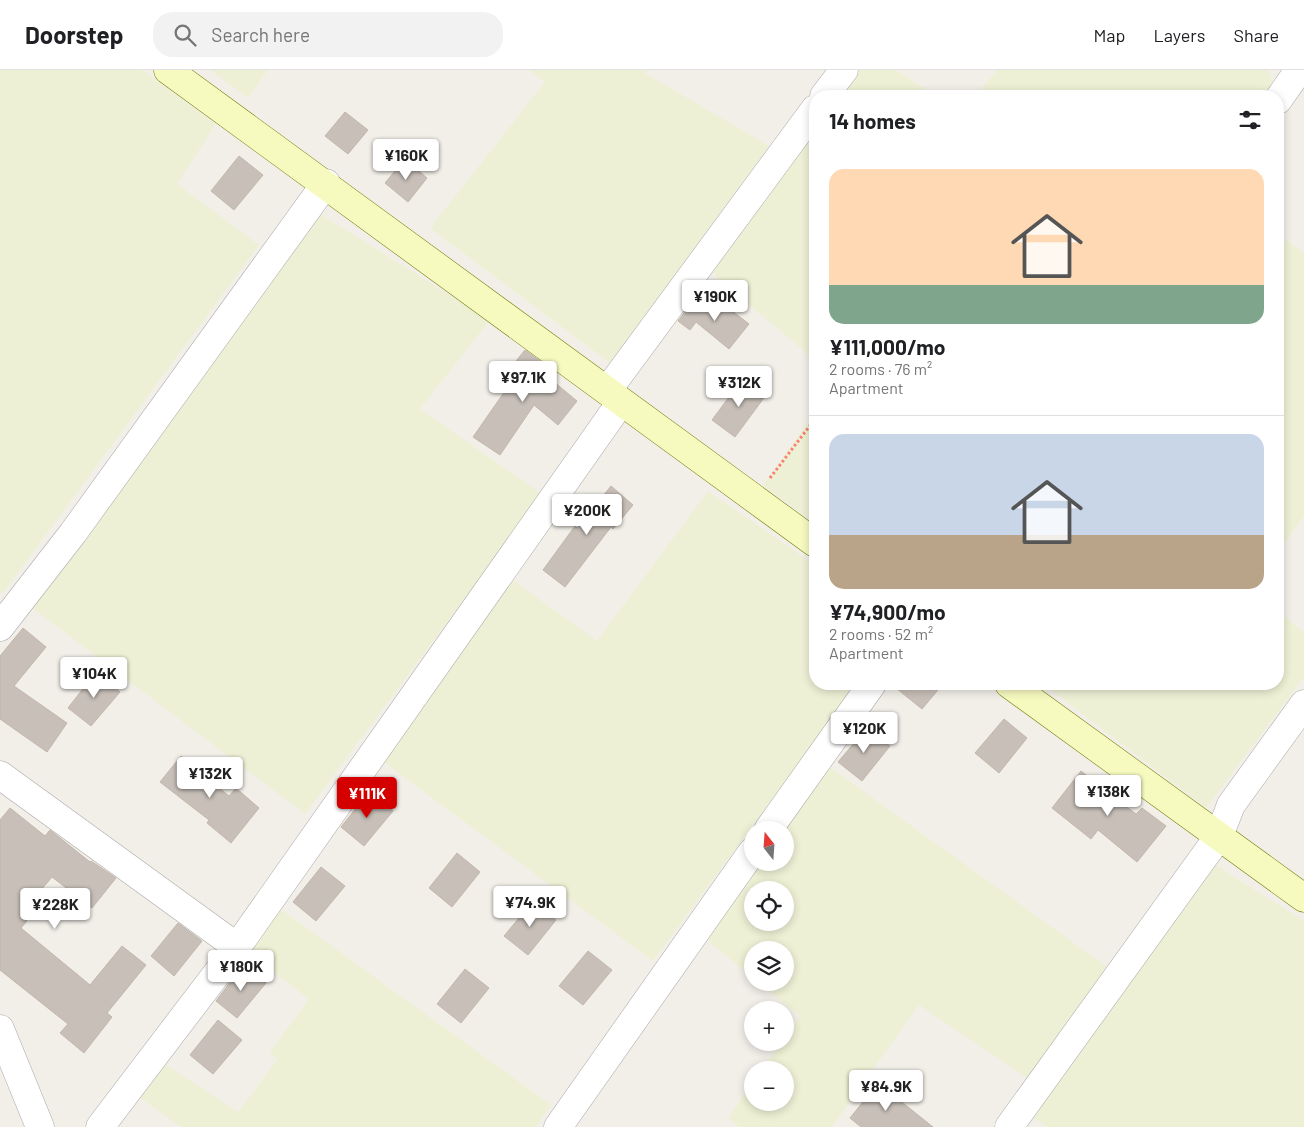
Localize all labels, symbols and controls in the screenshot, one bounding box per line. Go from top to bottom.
search box [153,12,503,57]
text: Doorstep [25,20,123,49]
icon: search [171,21,199,49]
text: Search here [211,23,310,46]
text: Map [1093,24,1125,46]
text: Layers [1153,24,1206,46]
text: Share [1234,24,1279,46]
icon: filters [1236,106,1264,134]
text: 14 homes [829,108,916,133]
pin: ¥160K [371,138,441,181]
text: ¥160K [384,145,428,164]
icon: home [1002,201,1092,291]
pin: ¥190K [680,280,750,322]
text: ¥190K [693,286,737,305]
text: ¥111,000/mo [829,334,945,359]
text: 2 rooms · 76 m² [829,359,932,378]
pin: ¥97.1K [482,360,564,403]
pin: ¥312K [704,366,774,408]
text: ¥97.1K [500,367,546,386]
text: ¥312K [717,372,761,391]
text: Apartment [829,378,904,397]
icon: home [1002,467,1092,557]
pin: ¥200K [552,494,622,536]
text: ¥200K [563,500,611,519]
text: ¥74,900/mo [829,599,946,624]
text: 2 rooms · 52 m² [829,624,933,643]
text: Apartment [829,643,904,662]
pin: ¥104K [59,656,129,699]
text: ¥104K [71,663,117,682]
pin: ¥120K [829,712,899,754]
text: ¥120K [842,718,886,737]
pin: ¥132K [175,756,245,799]
text: ¥132K [188,763,232,782]
pin: ¥138K [1073,774,1143,817]
pin: ¥111K [332,776,402,819]
text: ¥138K [1086,781,1130,800]
text: ¥111K [348,783,386,802]
north arrow [744,821,794,871]
map controls [744,821,794,1111]
button: locate [744,881,794,931]
pin: ¥74.9K [489,886,571,928]
pin: ¥228K [20,888,90,930]
text: ¥74.9K [504,892,556,911]
text: ¥228K [31,894,79,913]
button: layers [744,941,794,991]
pin: ¥180K [206,950,276,992]
text: ¥180K [219,956,263,975]
button: + [744,1001,794,1051]
button: − [744,1061,794,1111]
pin: ¥84.9K [845,1070,927,1112]
text: ¥84.9K [860,1076,912,1095]

